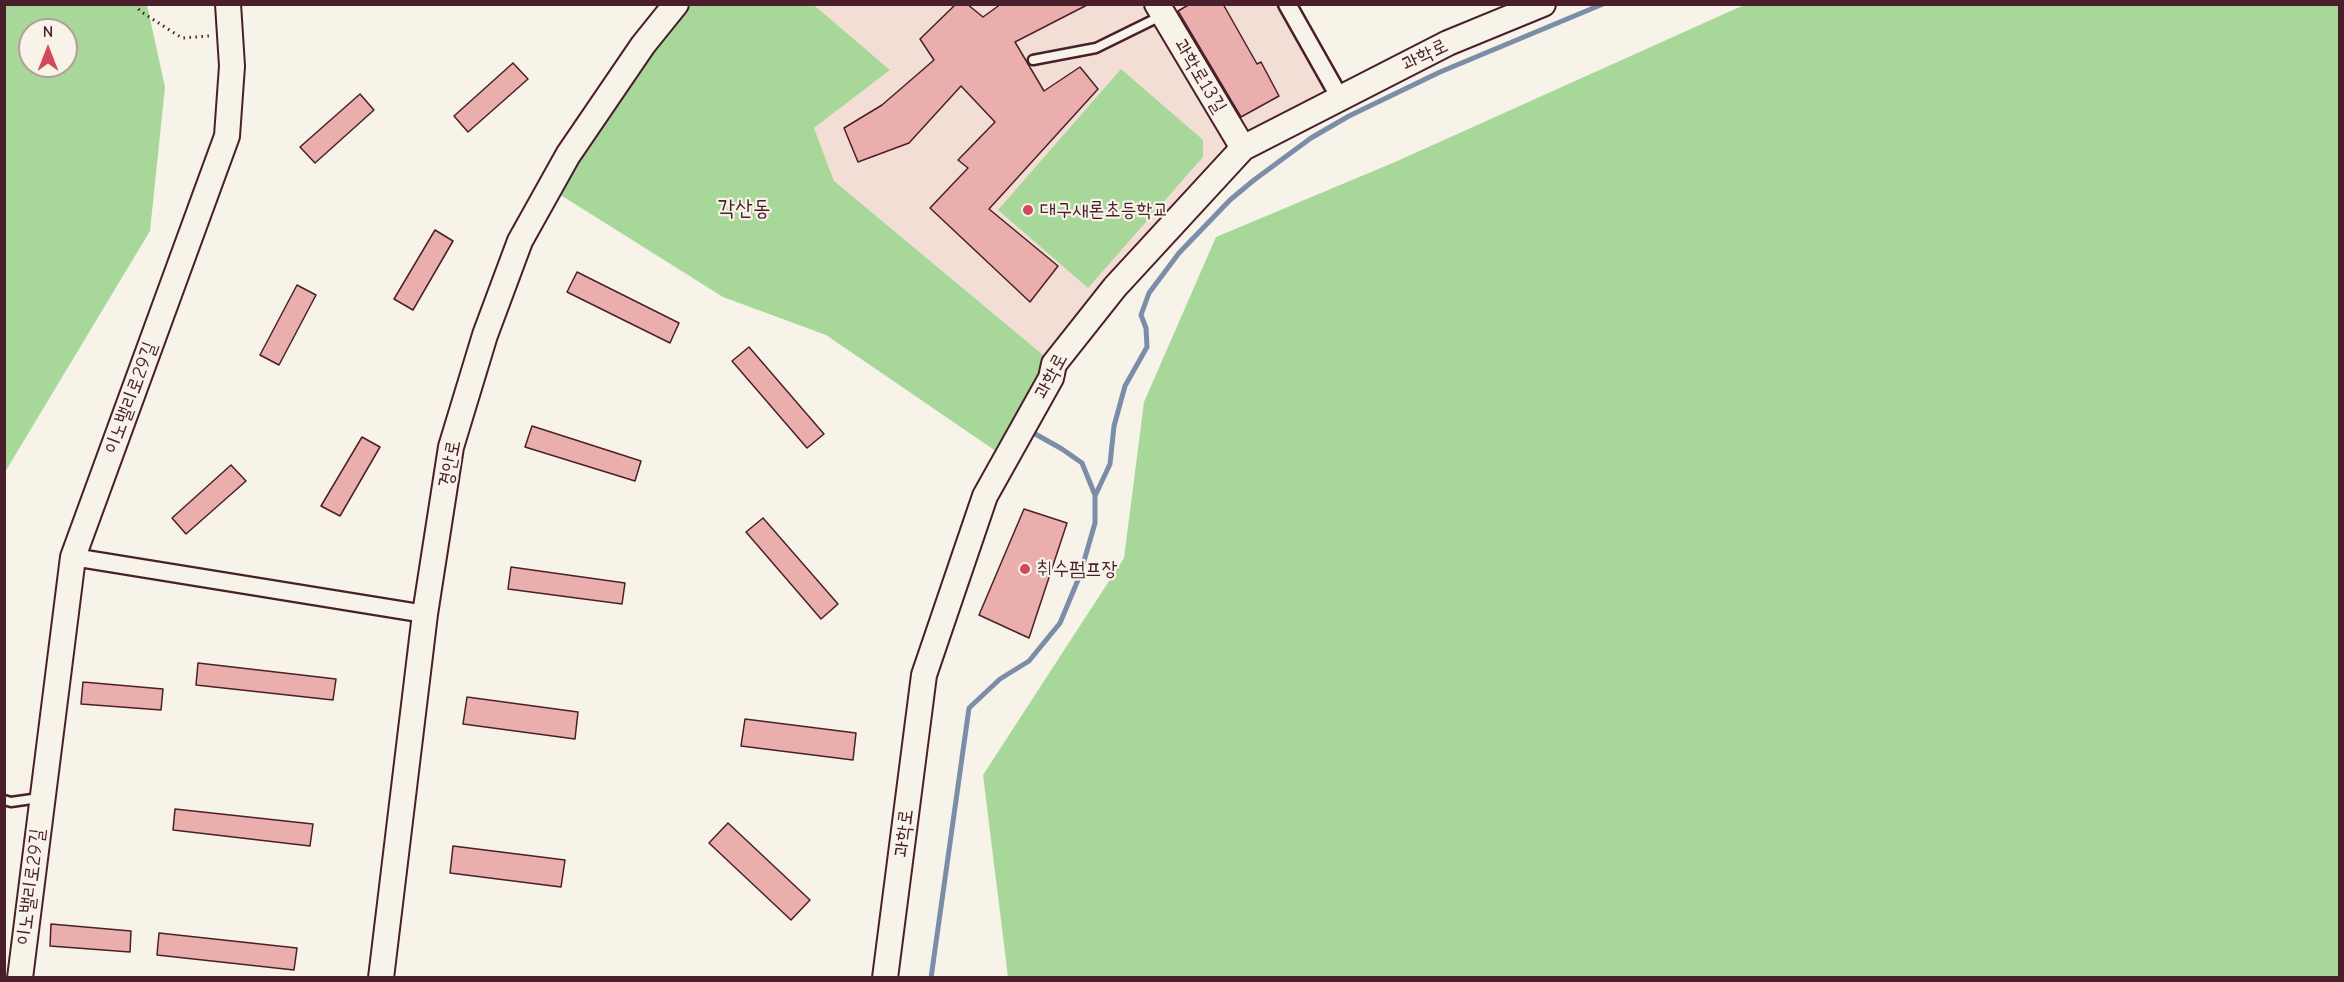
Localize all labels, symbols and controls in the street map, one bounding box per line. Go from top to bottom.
north arrow [18,18,78,78]
text: N [43,23,53,41]
street label: 과학로13길 [1168,34,1232,118]
street label: 과학로 [1398,34,1452,76]
district label: 각산동 [717,196,771,222]
place label: 대구새론초등학교 [1040,198,1169,222]
marker: 대구새론초등학교 [1021,203,1035,217]
street label: 이노밸리로29길 [100,339,162,457]
street label: 과학로 [1029,349,1073,403]
street label: 경안로 [434,438,466,490]
place label: 취수펌프장 [1037,557,1117,581]
marker: 취수펌프장 [1018,562,1032,576]
street label: 과학로 [889,808,919,858]
street label: 이노밸리로29길 [12,827,50,947]

